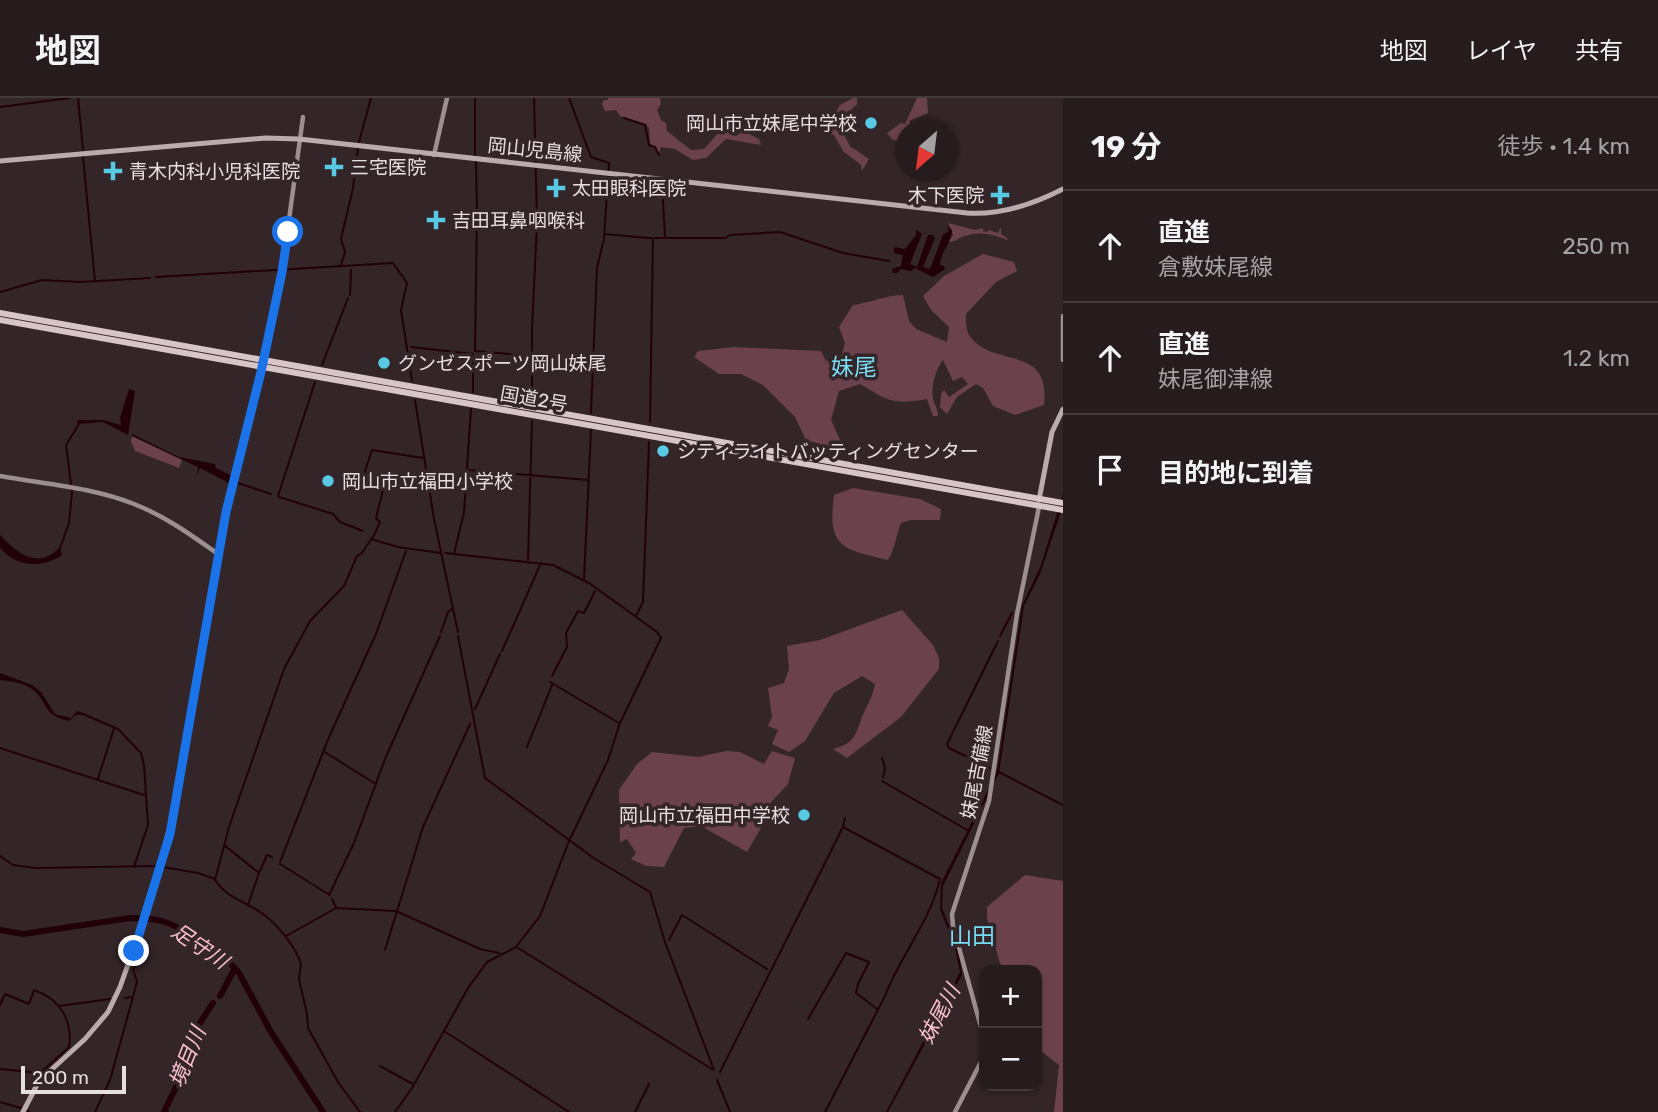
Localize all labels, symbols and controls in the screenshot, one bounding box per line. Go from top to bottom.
text: 地図 [35,31,101,70]
text: 地図 [1380,37,1428,65]
text: レイヤ [1466,37,1537,65]
text: 共有 [1575,37,1623,65]
place label: 岡山市立妹尾中学校 [686,112,857,135]
marker: 岡山市立妹尾中学校 [863,115,879,131]
north arrow [895,119,958,182]
text: 19 分 [1091,129,1162,165]
text: 徒歩 · 1.4 km [1498,132,1630,160]
street label: 岡山児島線 [487,134,583,166]
place label: 三宅医院 [350,156,426,179]
marker: 三宅医院 [324,157,344,177]
place label: 青木内科小児科医院 [129,160,300,183]
marker: 青木内科小児科医院 [103,161,123,181]
place label: 太田眼科医院 [572,177,686,200]
marker: 太田眼科医院 [546,178,566,198]
place label: 木下医院 [908,184,984,207]
marker: 木下医院 [990,185,1010,205]
place label: 吉田耳鼻咽喉科 [452,209,585,232]
marker: 吉田耳鼻咽喉科 [426,210,446,230]
route start [272,216,303,247]
text: 直進 [1158,217,1210,248]
icon: ahead [1091,227,1129,265]
text: 250 m [1562,232,1630,260]
text: 倉敷妹尾線 [1158,253,1273,281]
text: 直進 [1158,329,1210,360]
icon: ahead [1091,339,1129,377]
text: 1.2 km [1563,344,1630,372]
place label: グンゼスポーツ岡山妹尾 [398,352,607,375]
district label: 妹尾 [831,353,877,381]
marker: グンゼスポーツ岡山妹尾 [376,355,392,371]
text: 妹尾御津線 [1158,365,1273,393]
street label: 国道2号 [498,382,570,416]
place label: シティライトバッティングセンター [677,440,979,463]
marker: シティライトバッティングセンター [655,443,671,459]
icon: arrive [1091,451,1129,489]
text: 目的地に到着 [1158,458,1314,489]
place label: 岡山市立福田小学校 [342,470,513,493]
marker: 岡山市立福田小学校 [320,473,336,489]
street label: 妹尾吉備線 [957,723,997,821]
place label: 岡山市立福田中学校 [619,804,790,827]
marker: 岡山市立福田中学校 [796,807,812,823]
water label: 足守川 [167,918,235,975]
district label: 山田 [949,922,995,950]
route end [118,935,149,966]
map controls [979,965,1042,1091]
button: + [979,965,1042,1028]
water label: 妹尾川 [913,979,966,1048]
water label: 境目川 [164,1021,211,1091]
button: − [979,1028,1042,1091]
scale bar [21,1063,126,1095]
text: 200 m [32,1066,89,1089]

